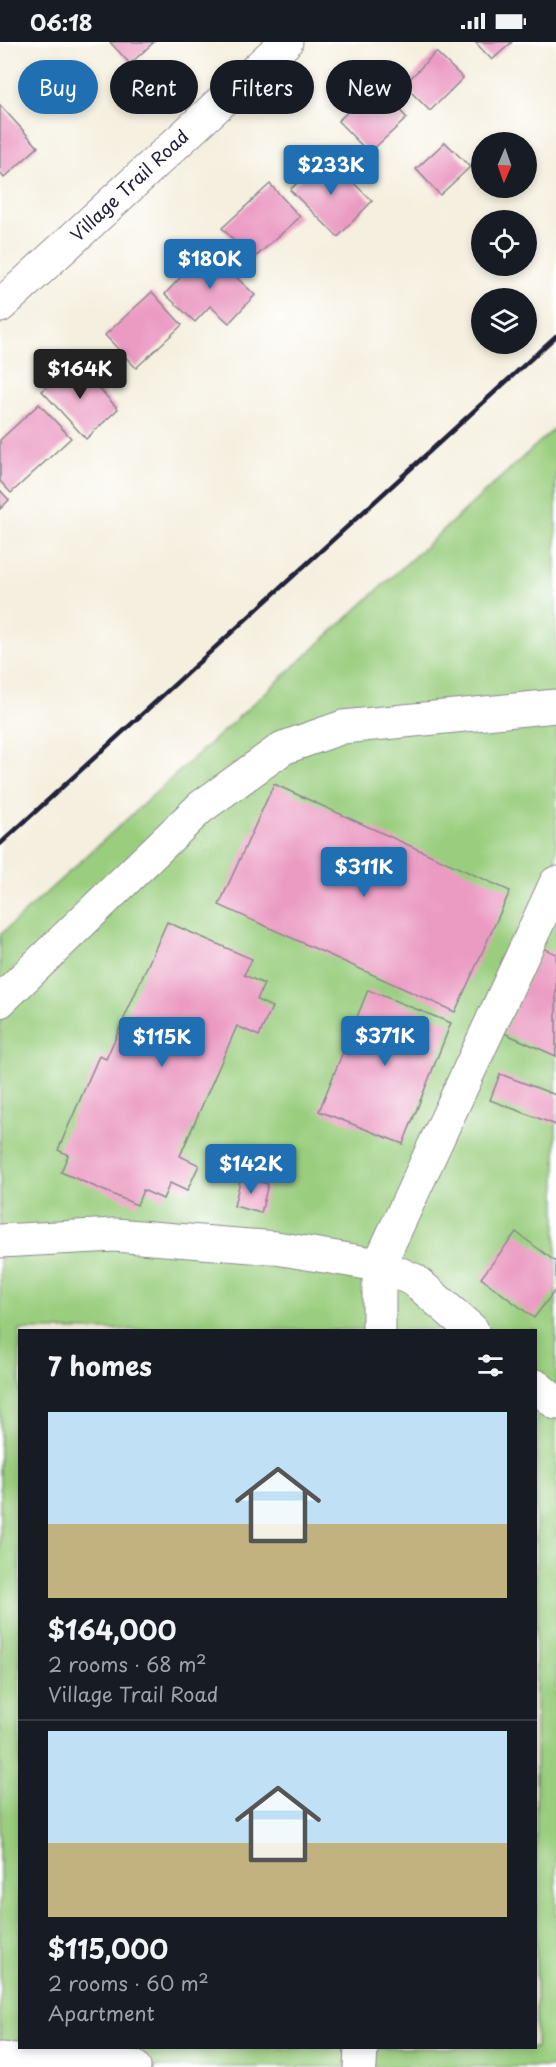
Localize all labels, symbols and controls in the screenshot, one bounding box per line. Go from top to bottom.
text: 06:18 [30,5,93,38]
chip: Buy [18,60,98,114]
chip: Rent [110,60,198,114]
chip: Filters [210,60,314,114]
chip: New [326,60,412,114]
street label: Village Trail Road [64,123,194,247]
north arrow [471,132,537,198]
map controls [471,132,537,354]
pin: $233K [289,145,373,196]
text: $233K [298,149,364,179]
button: locate [471,210,537,276]
pin: $180K [168,239,252,290]
text: $180K [178,243,242,273]
button: layers [471,288,537,354]
pin: $164K [38,349,122,400]
text: $164K [48,353,112,383]
pin: $311K [322,847,406,898]
text: $311K [335,851,393,881]
pin: $371K [343,1016,427,1067]
pin: $115K [120,1017,204,1068]
text: $371K [355,1020,415,1050]
text: $115K [133,1021,191,1051]
pin: $142K [209,1144,293,1195]
text: $142K [219,1148,283,1178]
text: 7 homes [48,1346,152,1385]
icon: filters [474,1349,507,1382]
icon: home [224,1451,332,1559]
text: $164,000 [48,1610,176,1649]
text: 2 rooms · 68 m² [48,1649,207,1679]
text: Village Trail Road [48,1679,218,1709]
icon: home [224,1770,332,1878]
text: $115,000 [48,1929,168,1968]
text: 2 rooms · 60 m² [48,1968,209,1998]
text: Apartment [48,1998,155,2028]

